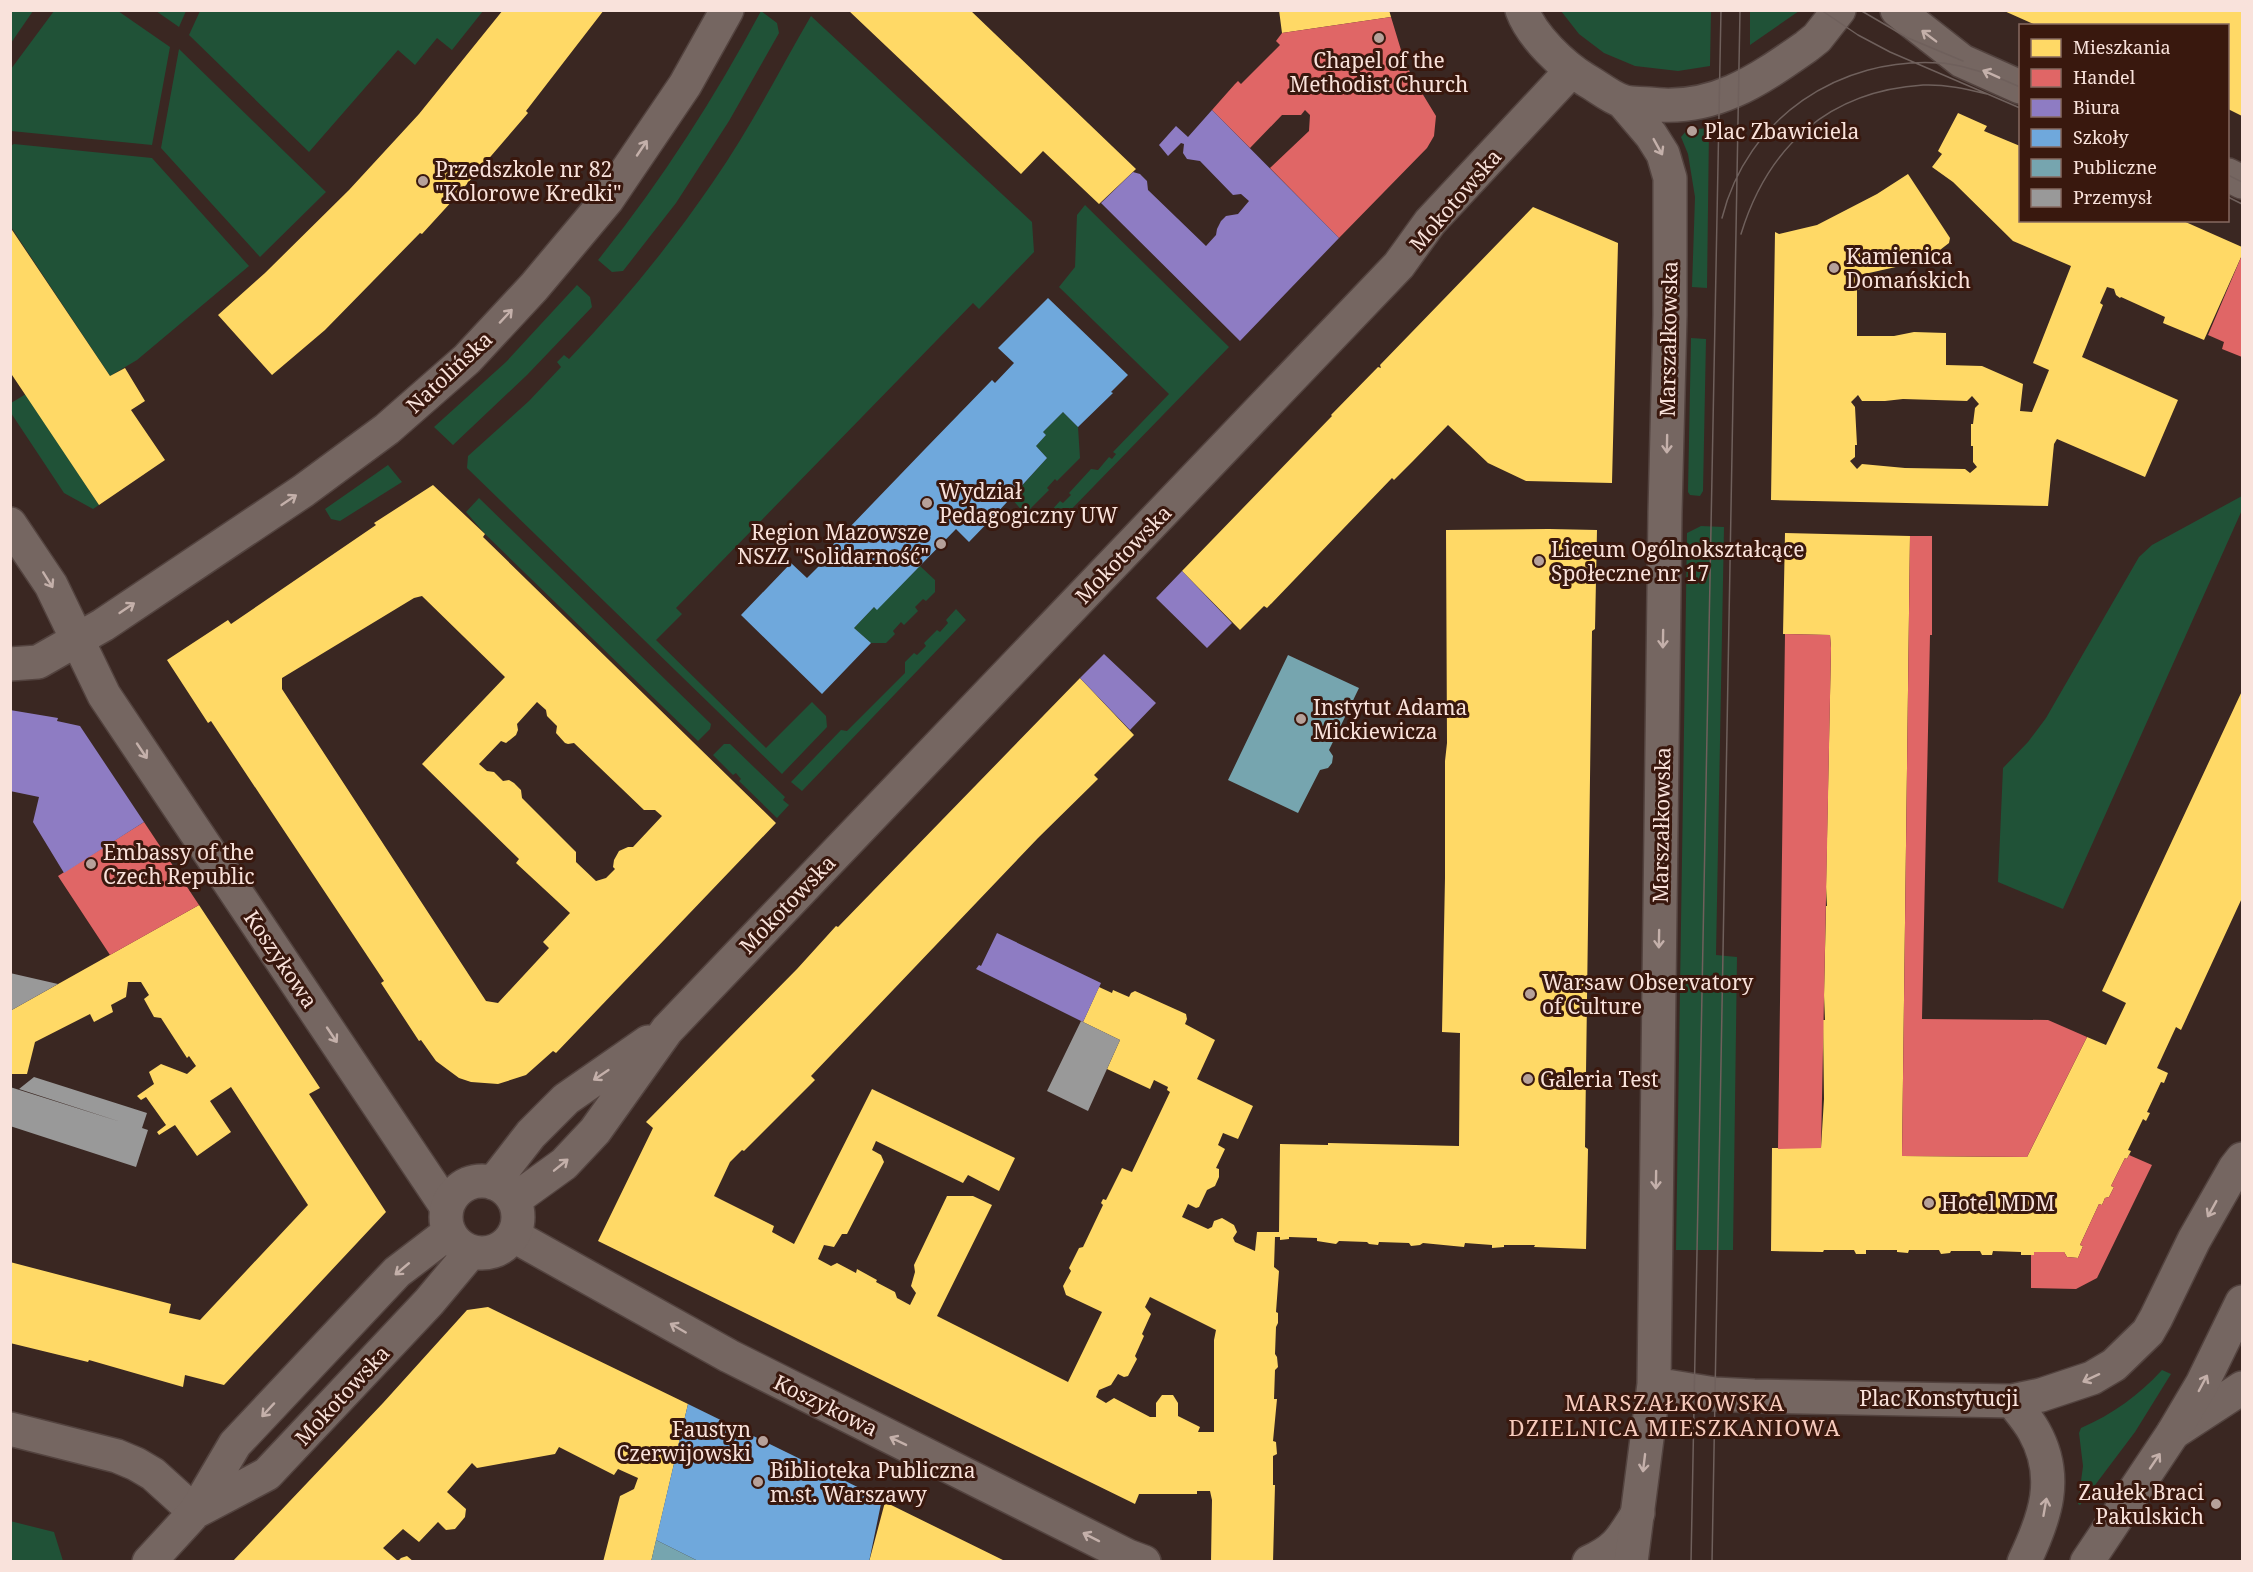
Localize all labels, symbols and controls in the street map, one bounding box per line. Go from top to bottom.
legend [2019,24,2229,222]
one-way arrow [1922,30,1938,43]
marker: Chapel of the Methodist Church [1372,31,1386,45]
text: Mieszkania [2073,35,2171,59]
place label: Chapel of the Methodist Church [1290,46,1468,98]
text: Handel [2073,65,2136,89]
one-way arrow [1983,68,2001,79]
text: Biura [2073,95,2120,119]
place label: Plac Zbawiciela [1704,117,1859,145]
marker: Plac Zbawiciela [1685,124,1699,138]
text: Szkoły [2073,125,2129,149]
one-way arrow [1652,138,1664,155]
one-way arrow [636,140,648,157]
street label: Mokotowska [1403,143,1507,257]
place label: Przedszkole nr 82 "Kolorowe Kredki" [435,155,622,207]
text: Publiczne [2073,155,2157,179]
marker: Przedszkole nr 82 "Kolorowe Kredki" [416,174,430,188]
text: Przemysł [2073,185,2152,209]
place label: Kamienica Domańskich [1846,242,1971,294]
street label: Marszałkowska [1653,261,1683,417]
marker: Kamienica Domańskich [1827,261,1841,275]
one-way arrow [499,309,513,324]
street label: Natolińska [400,325,498,419]
one-way arrow [1661,434,1672,454]
place label: Wydział Pedagogiczny UW [939,477,1118,529]
one-way arrow [280,494,297,506]
marker: Wydział Pedagogiczny UW [920,496,934,510]
street label: Mokotowska [1069,499,1177,609]
place label: Region Mazowsze NSZZ "Solidarność" [737,518,929,570]
place label: Liceum Ogólnokształcące Społeczne nr 17 [1551,535,1804,587]
marker: Region Mazowsze NSZZ "Solidarność" [934,537,948,551]
marker: Liceum Ogólnokształcące Społeczne nr 17 [1532,554,1546,568]
one-way arrow [41,572,54,589]
one-way arrow [118,602,135,615]
one-way arrow [1657,629,1669,649]
place label: Instytut Adama Mickiewicza [1313,693,1467,745]
marker: Instytut Adama Mickiewicza [1294,712,1308,726]
one-way arrow [136,742,148,759]
street label: Marszałkowska [1646,747,1676,903]
place label: Embassy of the Czech Republic [103,838,255,890]
street label: Mokotowska [733,849,841,959]
marker: Embassy of the Czech Republic [84,857,98,871]
street label: Koszykowa [238,905,324,1013]
one-way arrow [1654,929,1665,949]
place label: Warsaw Observatory of Culture [1542,968,1754,1020]
marker: Warsaw Observatory of Culture [1523,987,1537,1001]
one-way arrow [326,1026,338,1043]
place label: Galeria Test [1540,1065,1658,1093]
one-way arrow [593,1069,610,1081]
marker: Galeria Test [1521,1072,1535,1086]
one-way arrow [553,1158,568,1172]
one-way arrow [1650,1169,1662,1189]
place label: Hotel MDM [1941,1189,2055,1217]
marker: Hotel MDM [1922,1196,1936,1210]
one-way arrow [2206,1200,2218,1217]
one-way arrow [394,1262,410,1275]
one-way arrow [670,1321,687,1333]
street label: Mokotowska [288,1339,396,1451]
street label: Koszykowa [769,1368,883,1442]
one-way arrow [2082,1372,2100,1384]
one-way arrow [2197,1374,2209,1392]
street label: Plac Konstytucji [1859,1384,2019,1412]
district label: MARSZAŁKOWSKA DZIELNICA MIESZKANIOWA [1508,1387,1842,1442]
one-way arrow [261,1402,275,1417]
place label: Faustyn Czerwijowski [616,1415,751,1467]
marker: Faustyn Czerwijowski [756,1434,770,1448]
one-way arrow [889,1434,907,1446]
one-way arrow [1639,1453,1650,1473]
one-way arrow [2149,1453,2161,1469]
place label: Biblioteka Publiczna m.st. Warszawy [770,1456,975,1508]
marker: Biblioteka Publiczna m.st. Warszawy [751,1475,765,1489]
place label: Zaułek Braci Pakulskich [2079,1478,2204,1530]
marker: Zaułek Braci Pakulskich [2209,1497,2223,1511]
one-way arrow [2040,1498,2051,1518]
one-way arrow [1083,1531,1101,1543]

